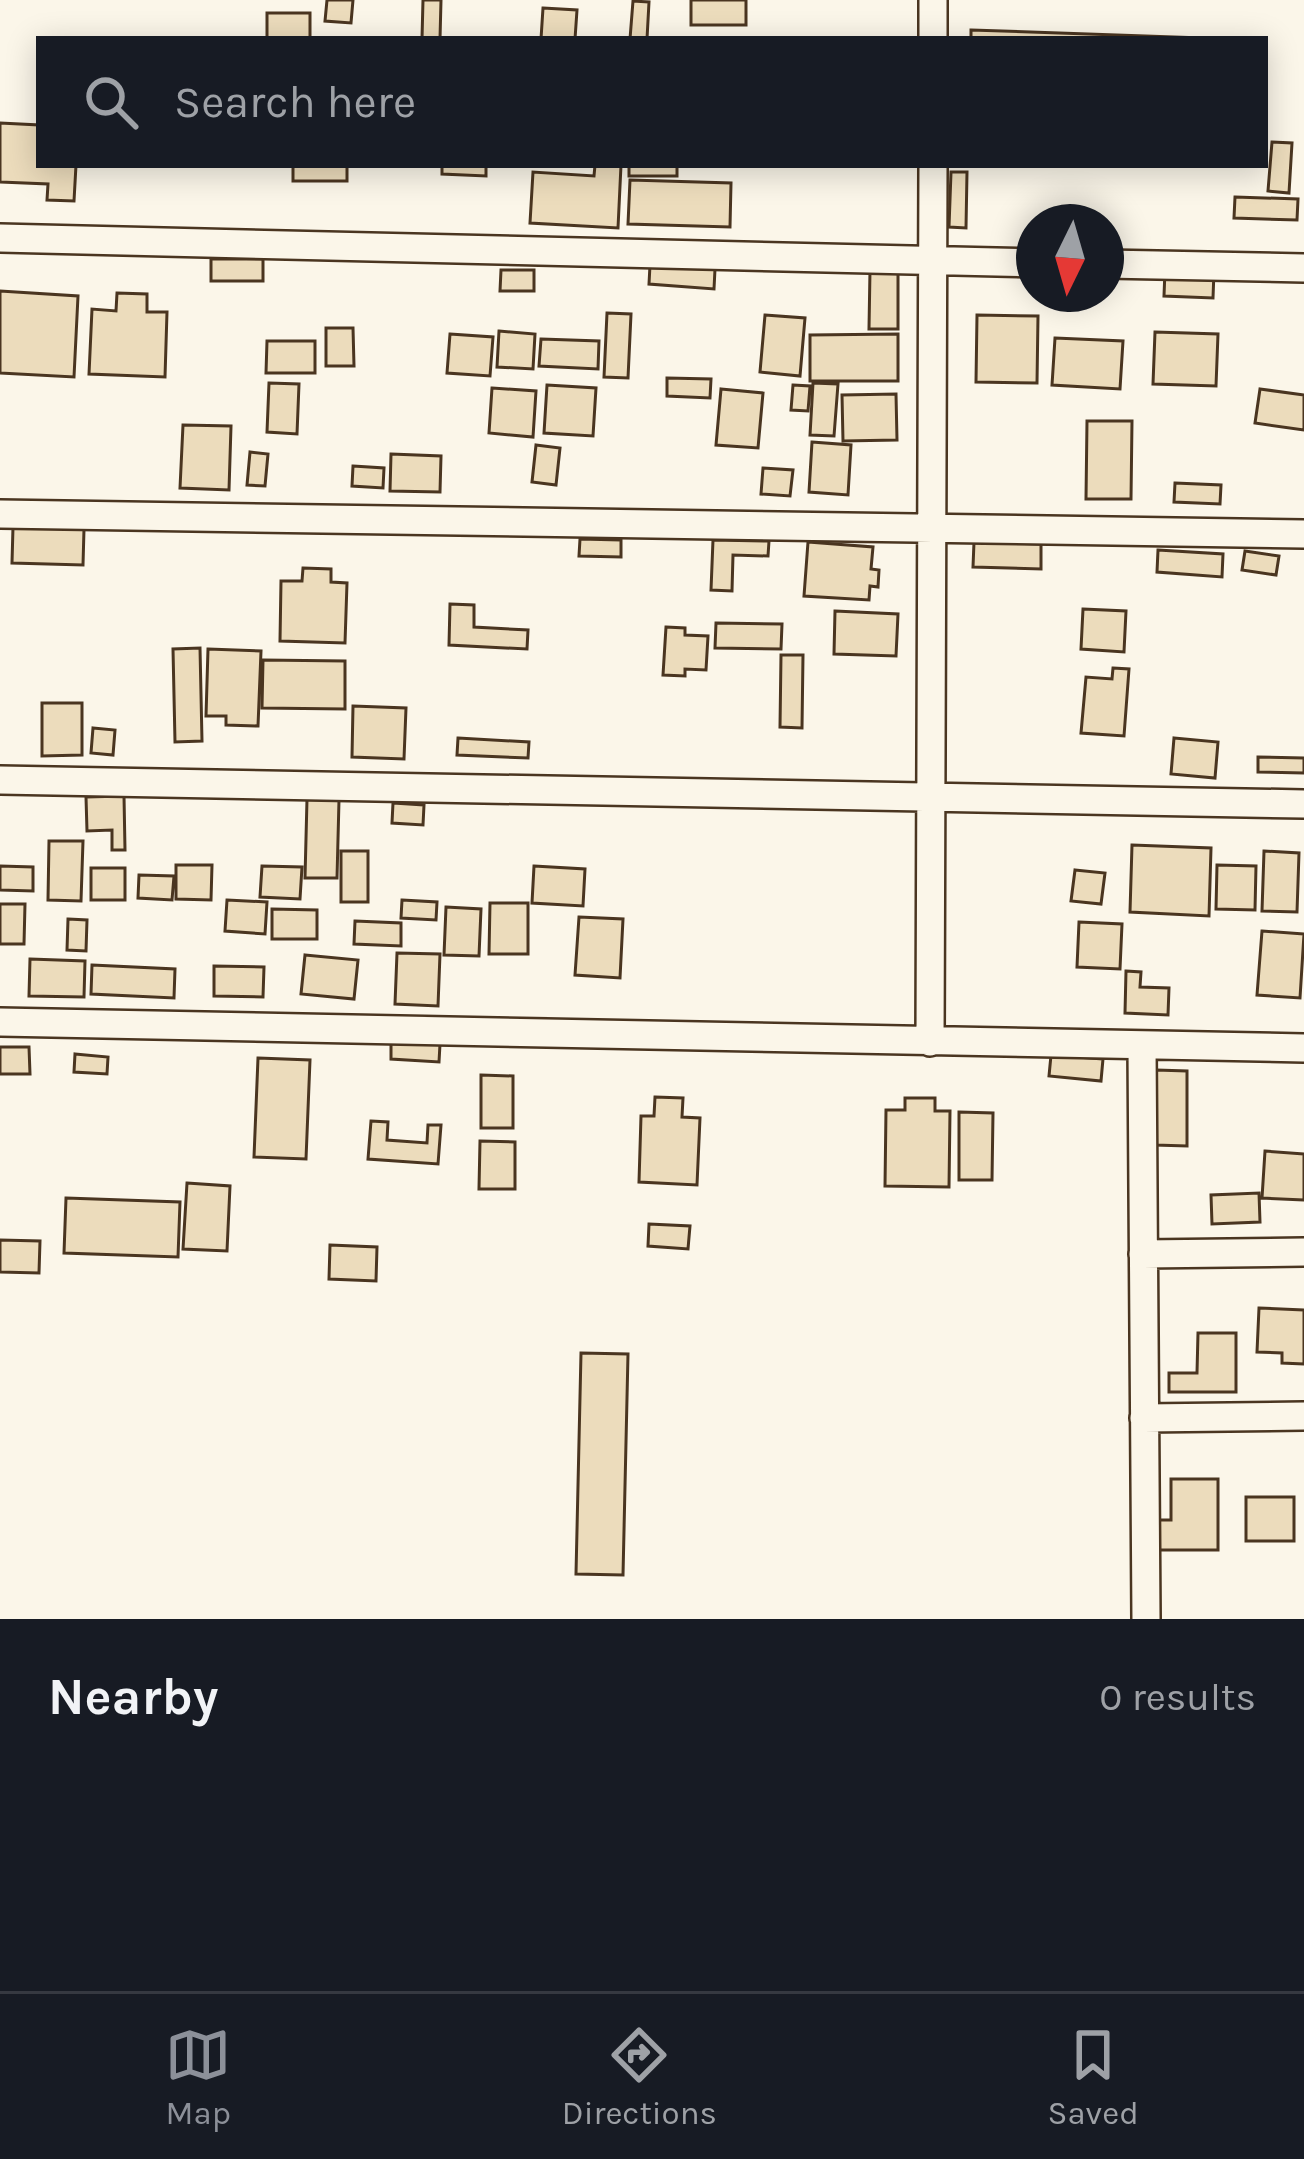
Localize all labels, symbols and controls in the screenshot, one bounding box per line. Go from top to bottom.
search box [36,36,1268,168]
icon: search [78,69,144,135]
text: Search here [174,76,416,128]
north arrow [1016,204,1124,312]
text: Nearby [48,1667,218,1727]
text: 0 results [1099,1674,1256,1720]
tab: Map [165,2022,231,2132]
tab: Directions [562,2022,717,2132]
tab: Saved [1048,2022,1139,2132]

